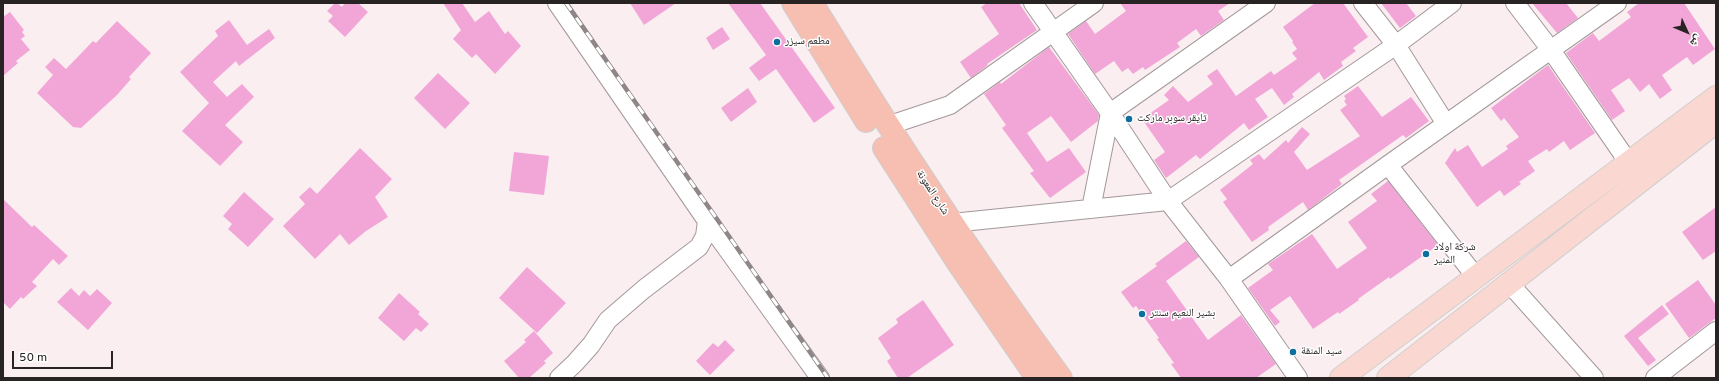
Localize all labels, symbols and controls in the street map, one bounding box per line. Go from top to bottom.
north arrow [1667,12,1707,52]
text: ش [1687,31,1705,49]
place label: مطعم سيزر [785,35,830,49]
marker: مطعم سيزر [772,37,782,47]
place label: تايقر سوبر ماركت [1137,112,1207,126]
marker: تايقر سوبر ماركت [1124,114,1134,124]
street label: شارع المعونة [913,168,951,218]
place label: شركة اولاد المنير [1434,241,1476,267]
marker: شركة اولاد المنير [1421,249,1431,259]
place label: بشير النعيم سنتر [1150,307,1215,321]
marker: بشير النعيم سنتر [1137,309,1147,319]
scale bar [14,343,115,369]
place label: سيد المنقة [1301,345,1342,359]
marker: سيد المنقة [1288,347,1298,357]
text: 50 m [19,350,47,366]

